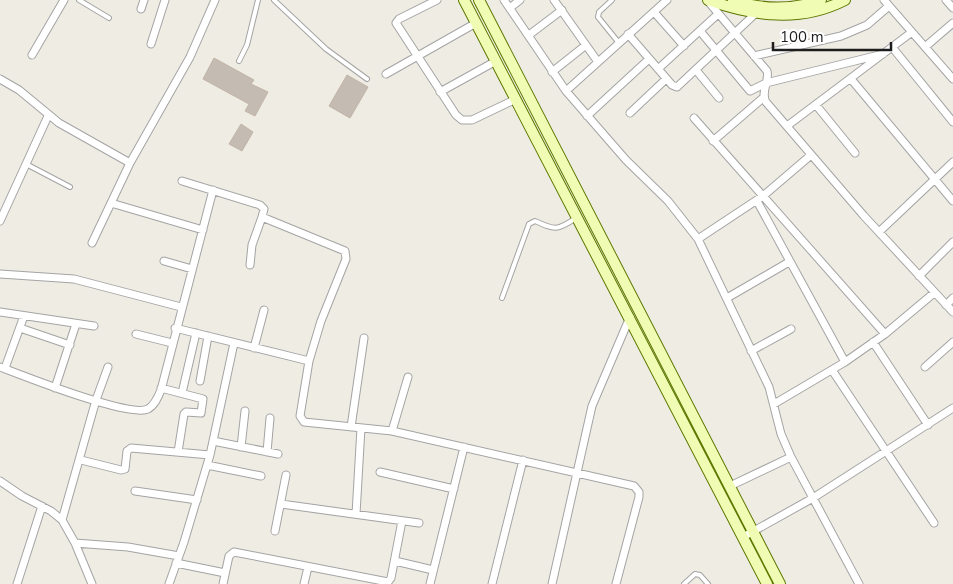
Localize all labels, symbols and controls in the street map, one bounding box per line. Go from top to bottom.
scale bar [773,20,890,52]
text: 100 m [780,27,824,47]

